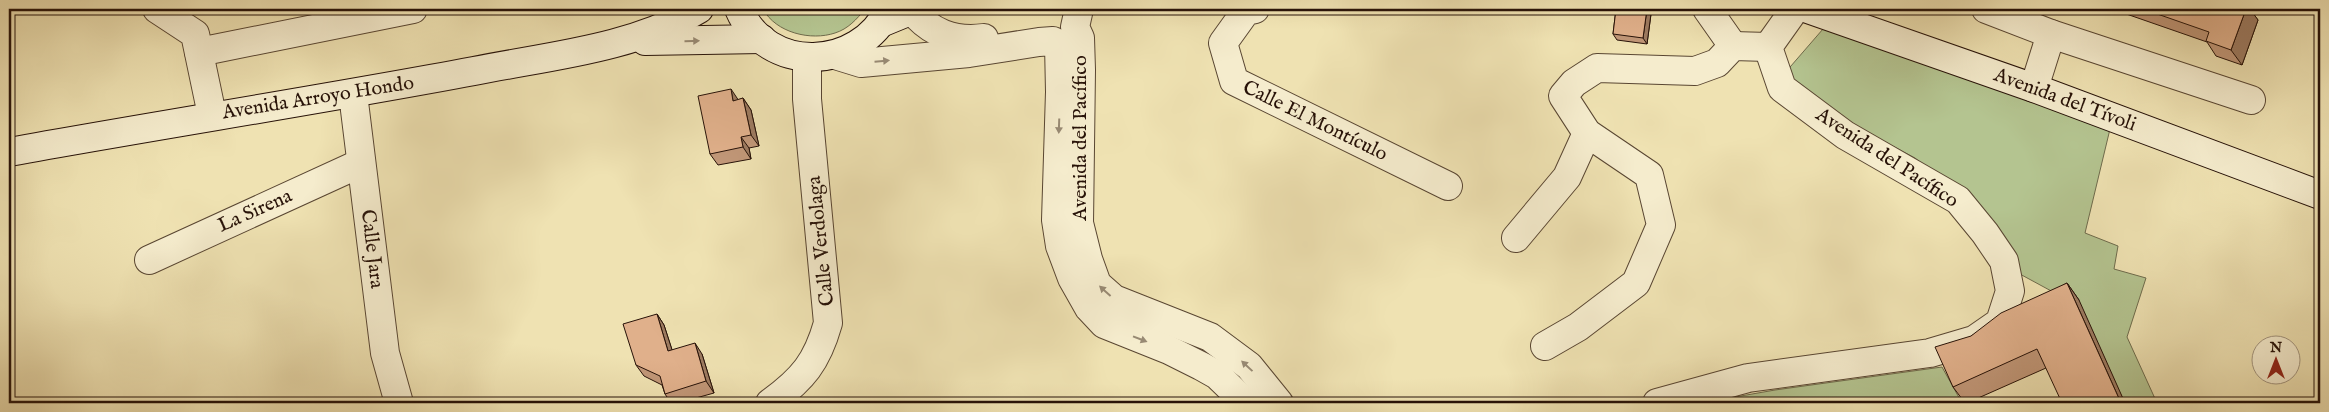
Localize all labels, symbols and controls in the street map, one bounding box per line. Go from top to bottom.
one-way arrow [684,37,700,45]
street label: Avenida del Pacífico [1068,55,1093,222]
one-way arrow [874,57,890,65]
street label: Avenida del Tívoli [1989,62,2140,137]
street label: Avenida Arroyo Hondo [219,70,416,126]
street label: Calle El Montículo [1238,75,1392,167]
street label: Avenida del Pacífico [1810,102,1963,214]
one-way arrow [1055,119,1063,135]
street label: Calle Verdolaga [802,174,840,307]
street label: La Sirena [214,183,296,238]
street label: Calle Jara [355,208,389,290]
one-way arrow [1100,285,1112,297]
north arrow [2252,334,2302,384]
one-way arrow [1133,336,1148,343]
text: N [2269,339,2282,357]
one-way arrow [1241,361,1254,372]

